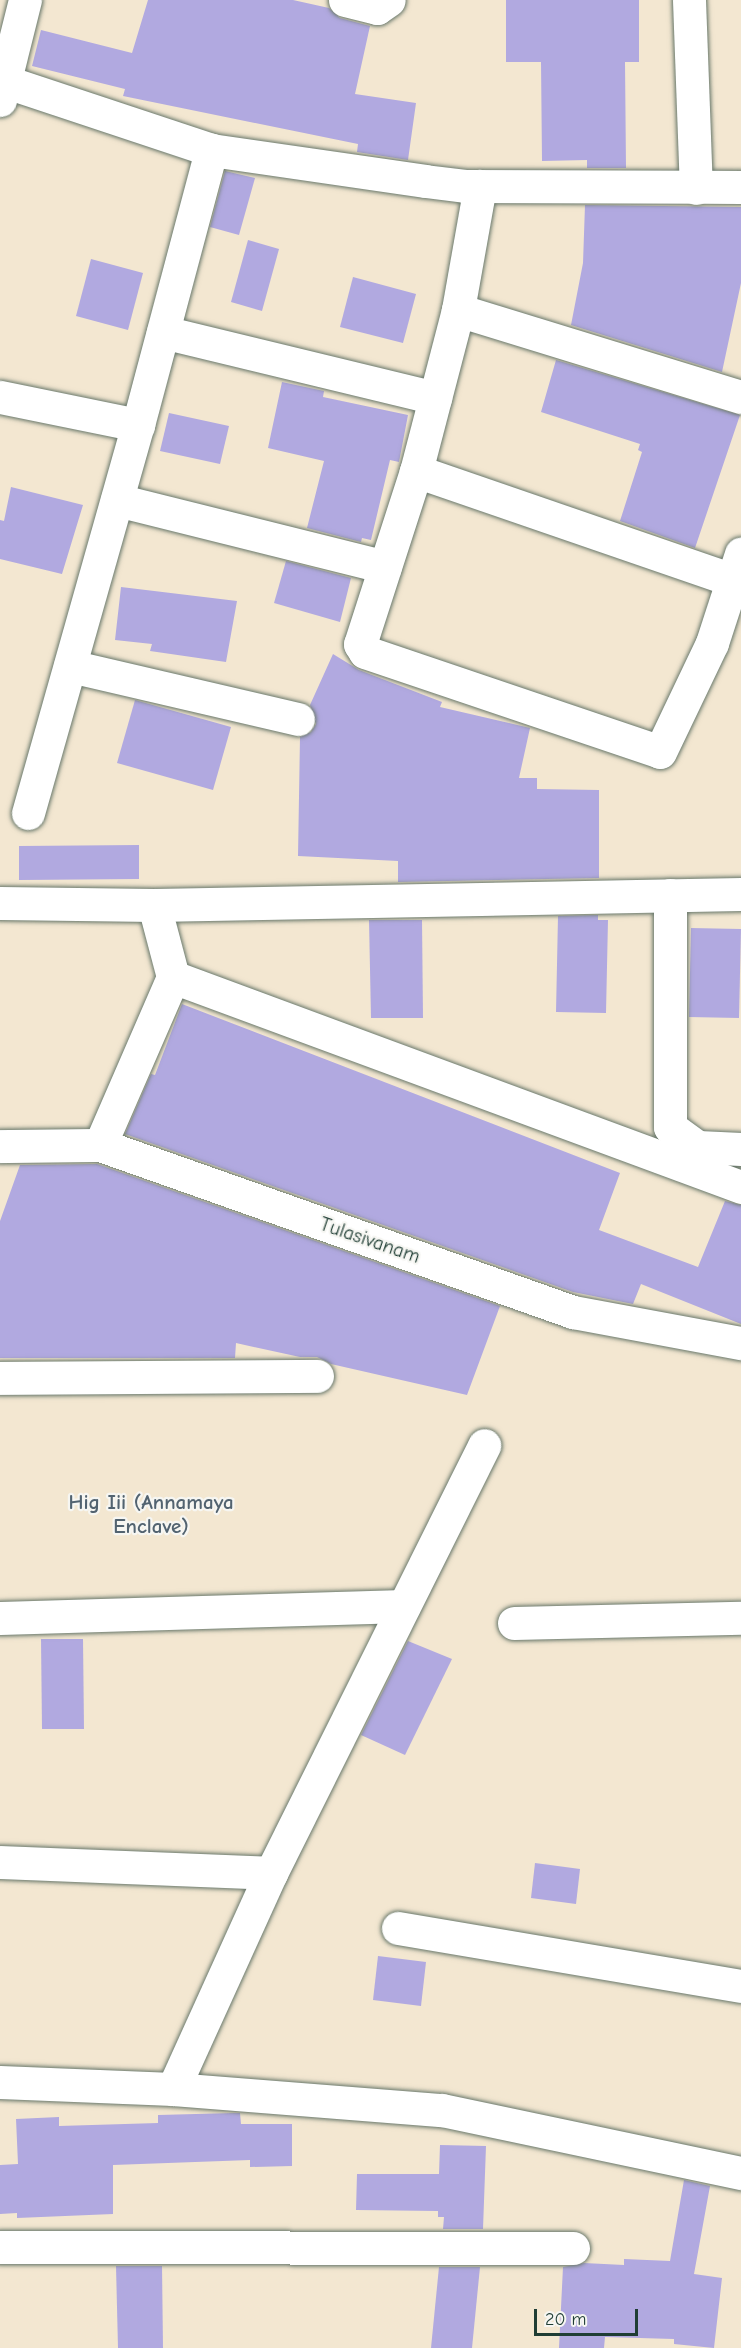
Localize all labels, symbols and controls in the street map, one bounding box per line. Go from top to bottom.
street label: Tulasivanam [317,1212,423,1268]
district label: Hig Iii (Annamaya Enclave) [68,1489,234,1539]
scale bar [537,2297,640,2335]
text: 20 m [545,2309,586,2330]

